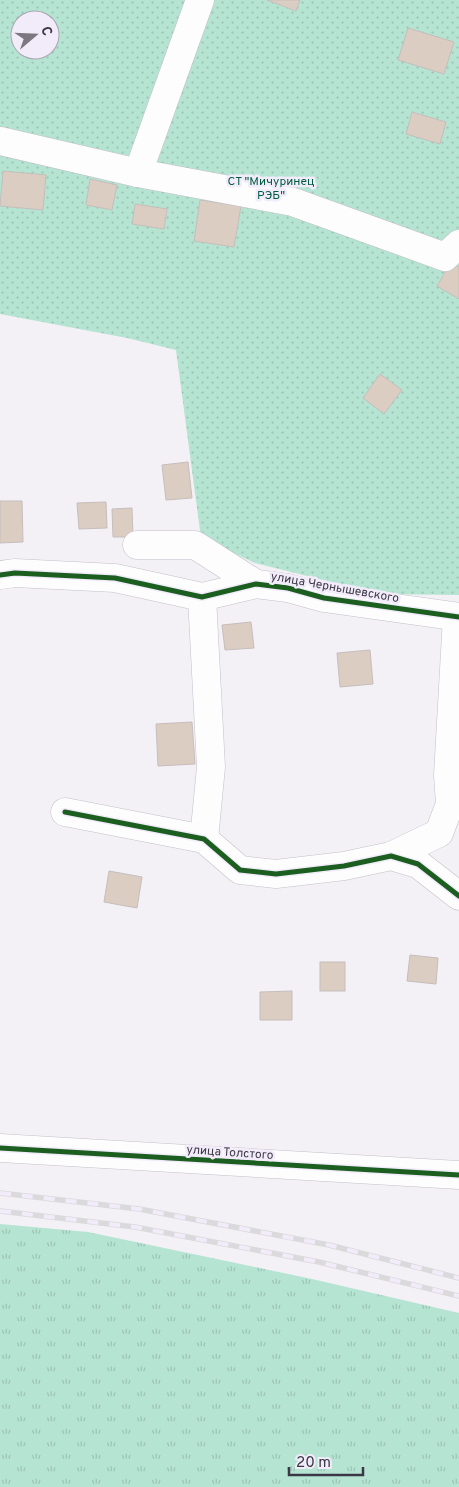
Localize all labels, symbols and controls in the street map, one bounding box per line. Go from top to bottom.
north arrow [10,10,60,60]
text: С [36,24,55,38]
park label: СТ "Мичуринец РЭБ" [228,174,314,204]
street label: улица Чернышевского [269,569,400,607]
street label: улица Толстого [186,1142,274,1164]
scale bar [289,1444,363,1476]
text: 20 m [296,1454,331,1473]

